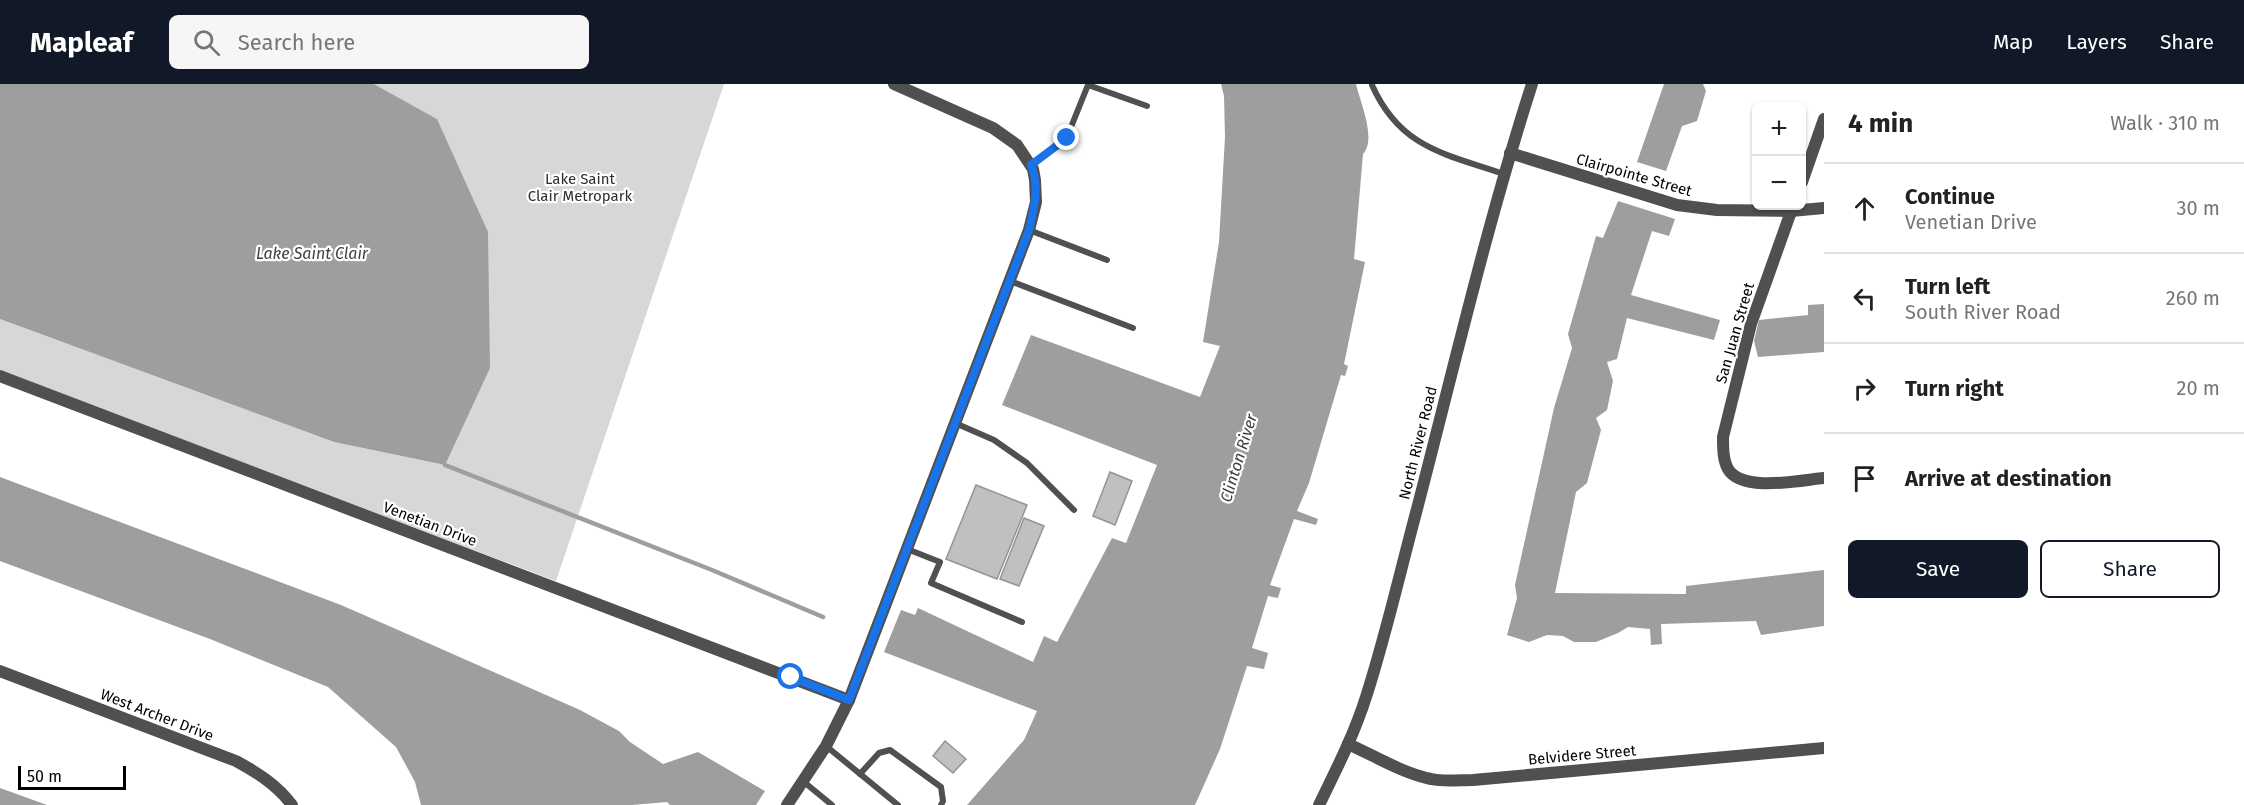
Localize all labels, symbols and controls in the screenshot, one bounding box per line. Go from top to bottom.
search box [169,15,589,69]
text: Mapleaf [30,26,133,59]
icon: search [190,26,223,59]
text: Search here [238,29,355,56]
text: Map [1993,29,2033,55]
text: Layers [2066,29,2127,55]
text: Share [2160,29,2214,55]
map controls [1752,102,1806,210]
button: + [1752,102,1806,156]
text: 4 min [1848,108,1913,139]
text: Walk · 310 m [2110,111,2220,135]
route end [1053,124,1079,150]
street label: Clairpointe Street [1574,150,1694,200]
button: − [1752,156,1806,210]
park label: Lake Saint Clair Metropark [528,170,633,205]
text: Continue [1905,183,1995,210]
icon: ahead [1848,192,1881,225]
text: 30 m [2176,196,2220,220]
text: Venetian Drive [1905,210,2037,234]
water label: Lake Saint Clair [256,244,369,263]
text: Turn left [1905,273,1990,300]
street label: San Juan Street [1712,280,1758,385]
icon: left [1848,282,1881,315]
text: 260 m [2166,286,2220,310]
text: South River Road [1905,300,2061,324]
icon: right [1848,372,1881,405]
text: Turn right [1905,375,2004,402]
text: 20 m [2177,376,2220,400]
street label: North River Road [1395,384,1441,502]
water label: Clinton River [1216,411,1261,505]
icon: arrive [1848,462,1881,495]
text: Arrive at destination [1905,465,2112,492]
street label: Venetian Drive [381,498,479,550]
button: Save [1848,540,2028,598]
button: Share [2040,540,2220,598]
route start [777,663,803,689]
street label: West Archer Drive [98,685,216,745]
street label: Belvidere Street [1527,741,1637,769]
scale bar [18,763,126,790]
text: 50 m [27,767,62,786]

